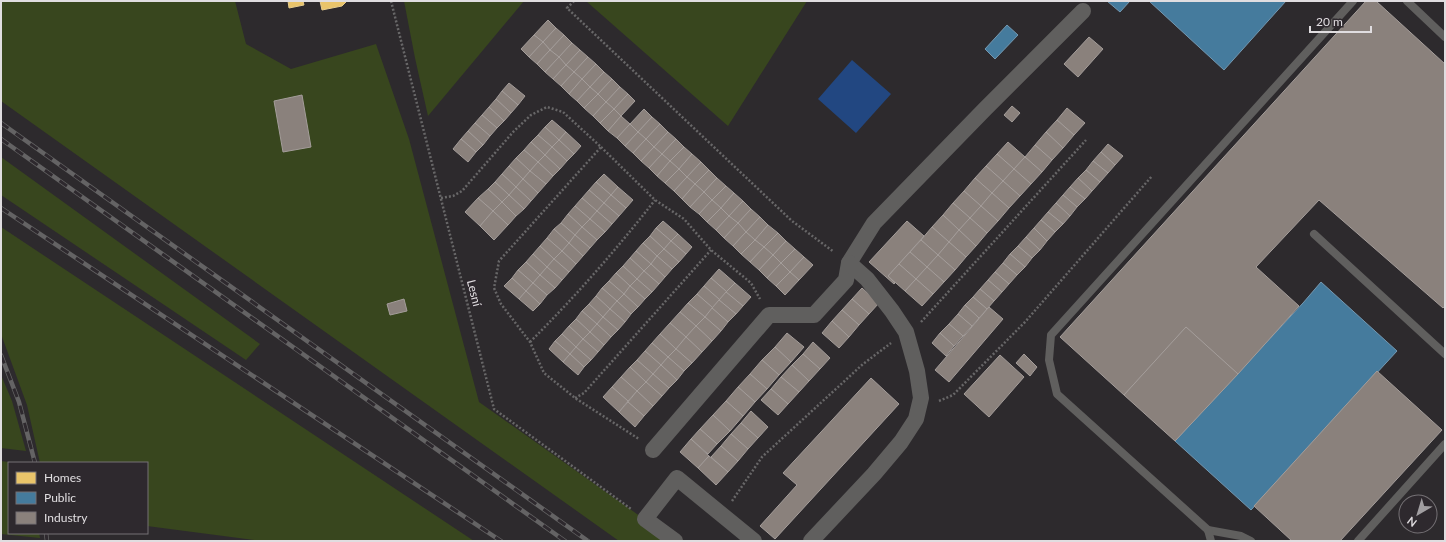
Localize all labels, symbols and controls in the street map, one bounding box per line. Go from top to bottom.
scale bar [1310,8,1371,34]
text: 20 m [1316,14,1343,29]
street label: Lesní [464,278,485,309]
legend [8,462,148,534]
text: Homes [44,470,81,485]
text: Public [44,490,76,505]
north arrow [1398,494,1438,534]
text: Industry [44,510,88,525]
text: N [1404,515,1419,530]

